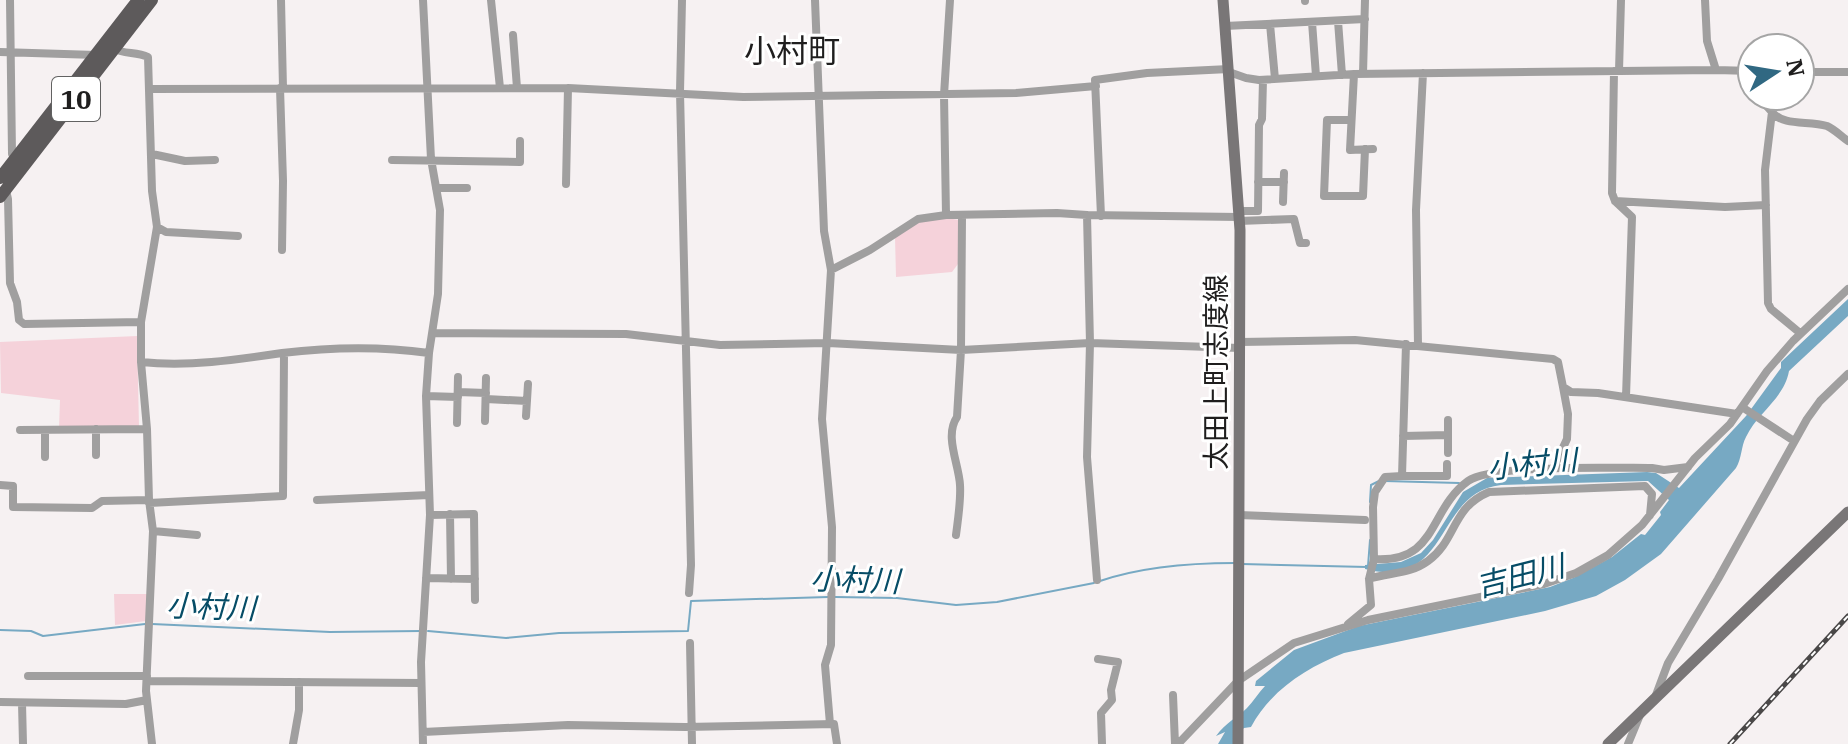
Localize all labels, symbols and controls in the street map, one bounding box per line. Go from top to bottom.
district label: 小村町 [744,29,840,71]
north arrow [1736,32,1816,112]
text: N [1780,56,1812,79]
road number: 10 [52,77,100,121]
street label: 太田上町志度線 [1197,274,1234,470]
water label: 小村川 [1485,439,1582,486]
water label: 吉田川 [1472,544,1571,605]
water label: 小村川 [809,558,904,600]
water label: 小村川 [165,585,260,627]

